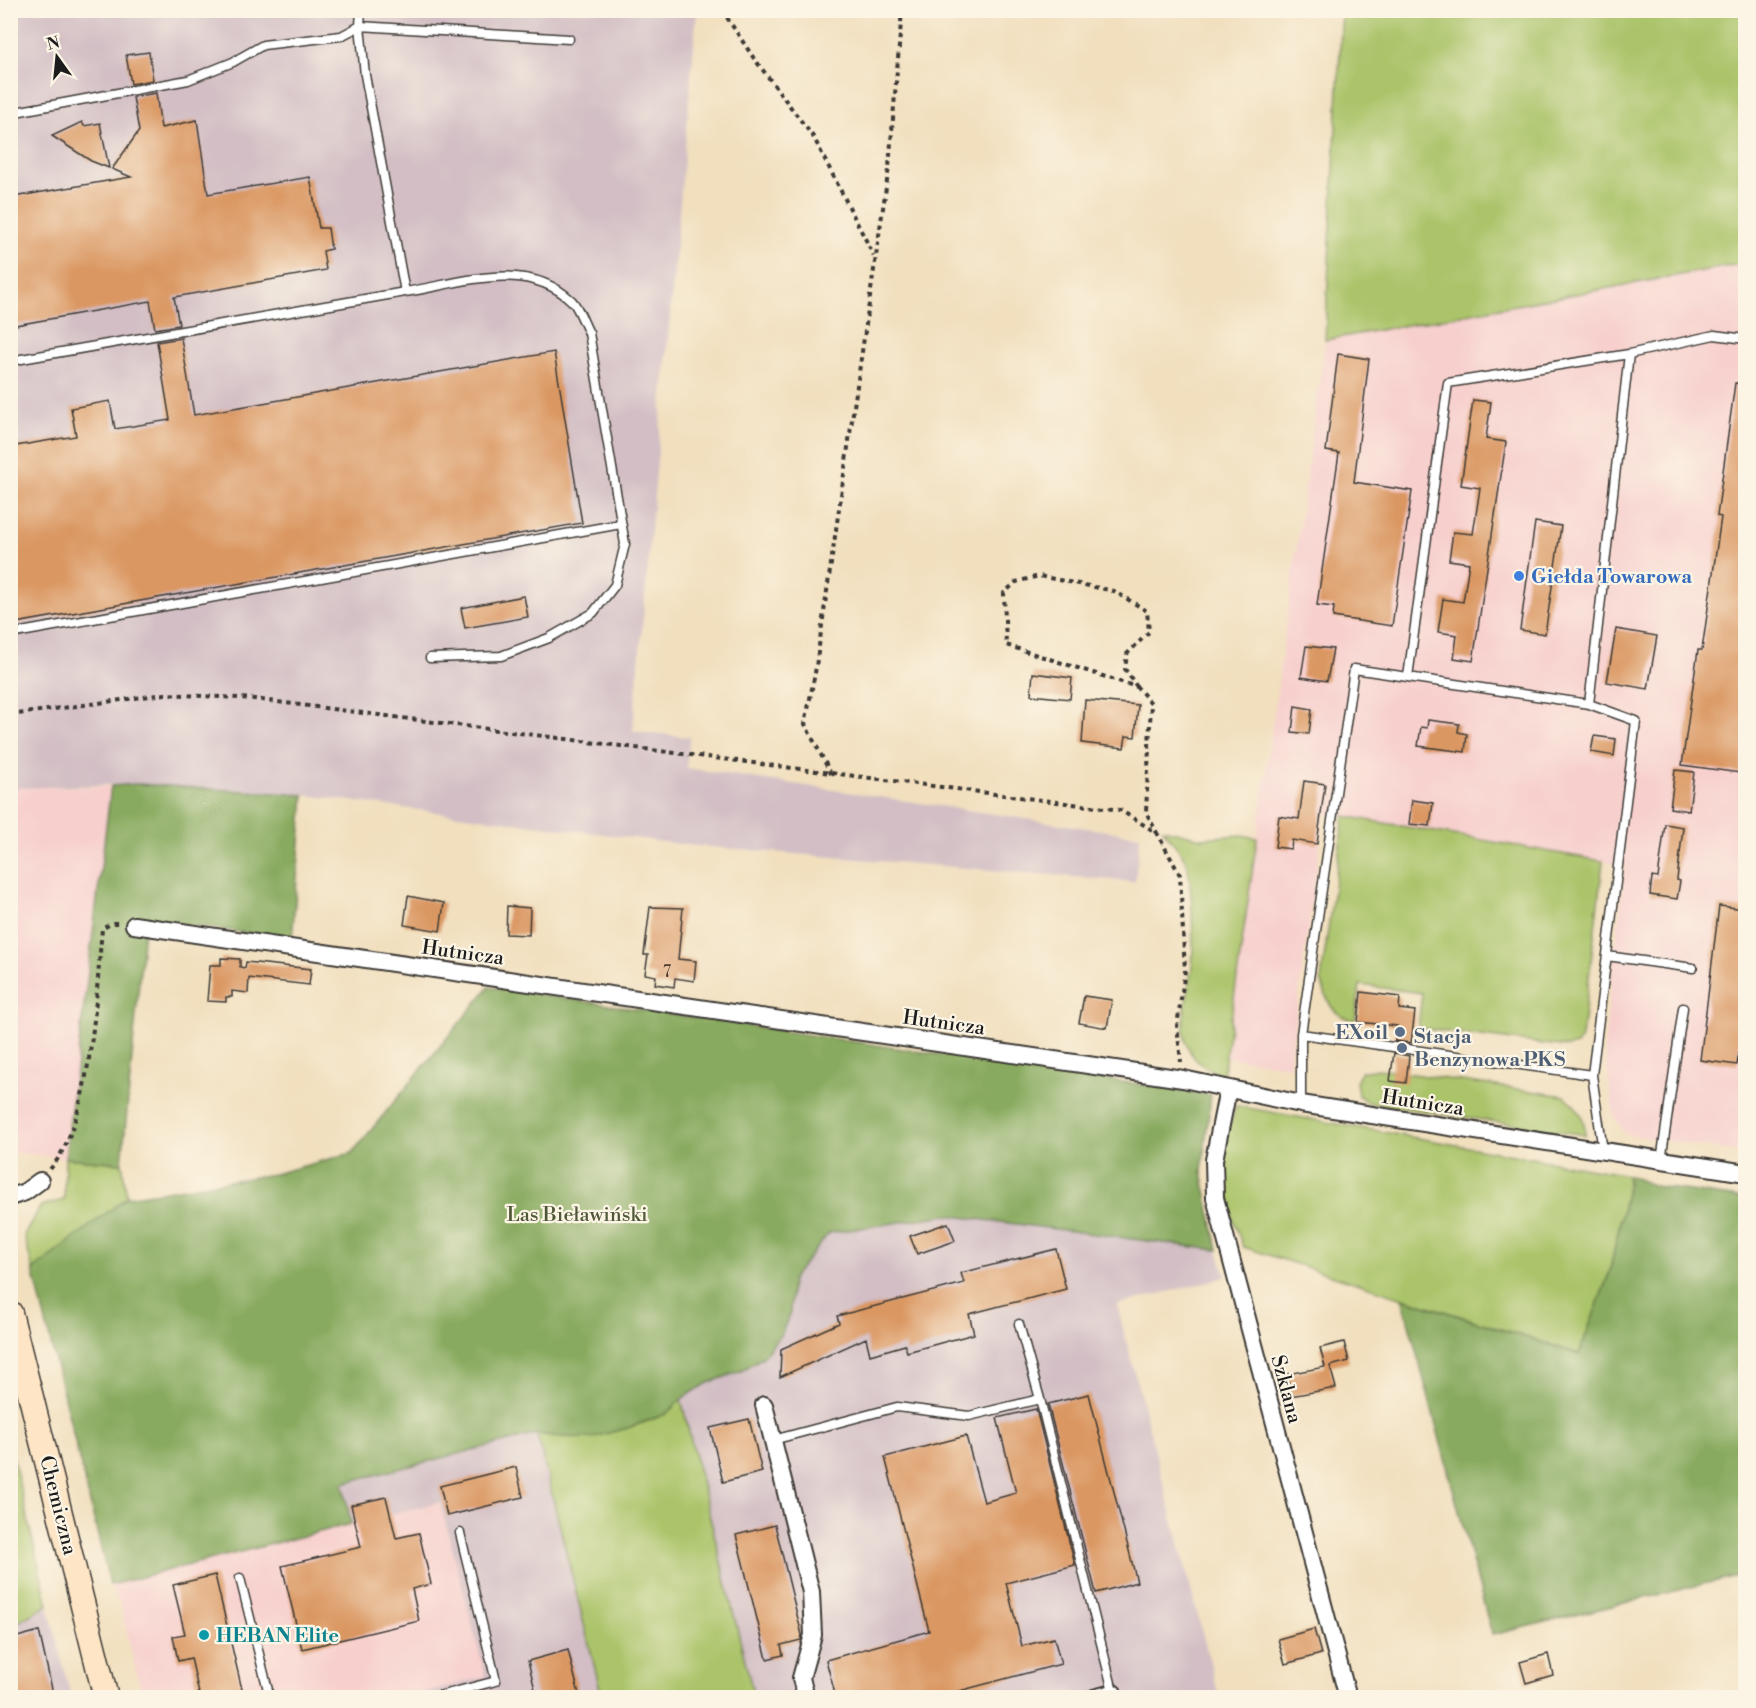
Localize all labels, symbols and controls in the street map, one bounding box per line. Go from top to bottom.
north arrow [27,27,87,87]
text: N [45,32,62,55]
place label: Giełda Towarowa [1531,565,1692,590]
marker: Giełda Towarowa [1512,569,1526,583]
street label: Hutnicza [420,935,506,972]
house number: 7 [663,962,671,982]
street label: Hutnicza [901,1005,987,1042]
place label: EXoil [1335,1021,1388,1046]
marker: EXoil [1393,1025,1407,1039]
place label: Stacja Benzynowa PKS [1414,1025,1565,1073]
marker: Stacja Benzynowa PKS [1395,1041,1409,1055]
street label: Hutnicza [1380,1085,1466,1122]
park label: Las Bieławiński [507,1203,648,1228]
street label: Szklana [1264,1353,1307,1427]
street label: Chemiczna [33,1453,82,1559]
place label: HEBAN Elite [216,1624,339,1649]
marker: HEBAN Elite [197,1628,211,1642]

